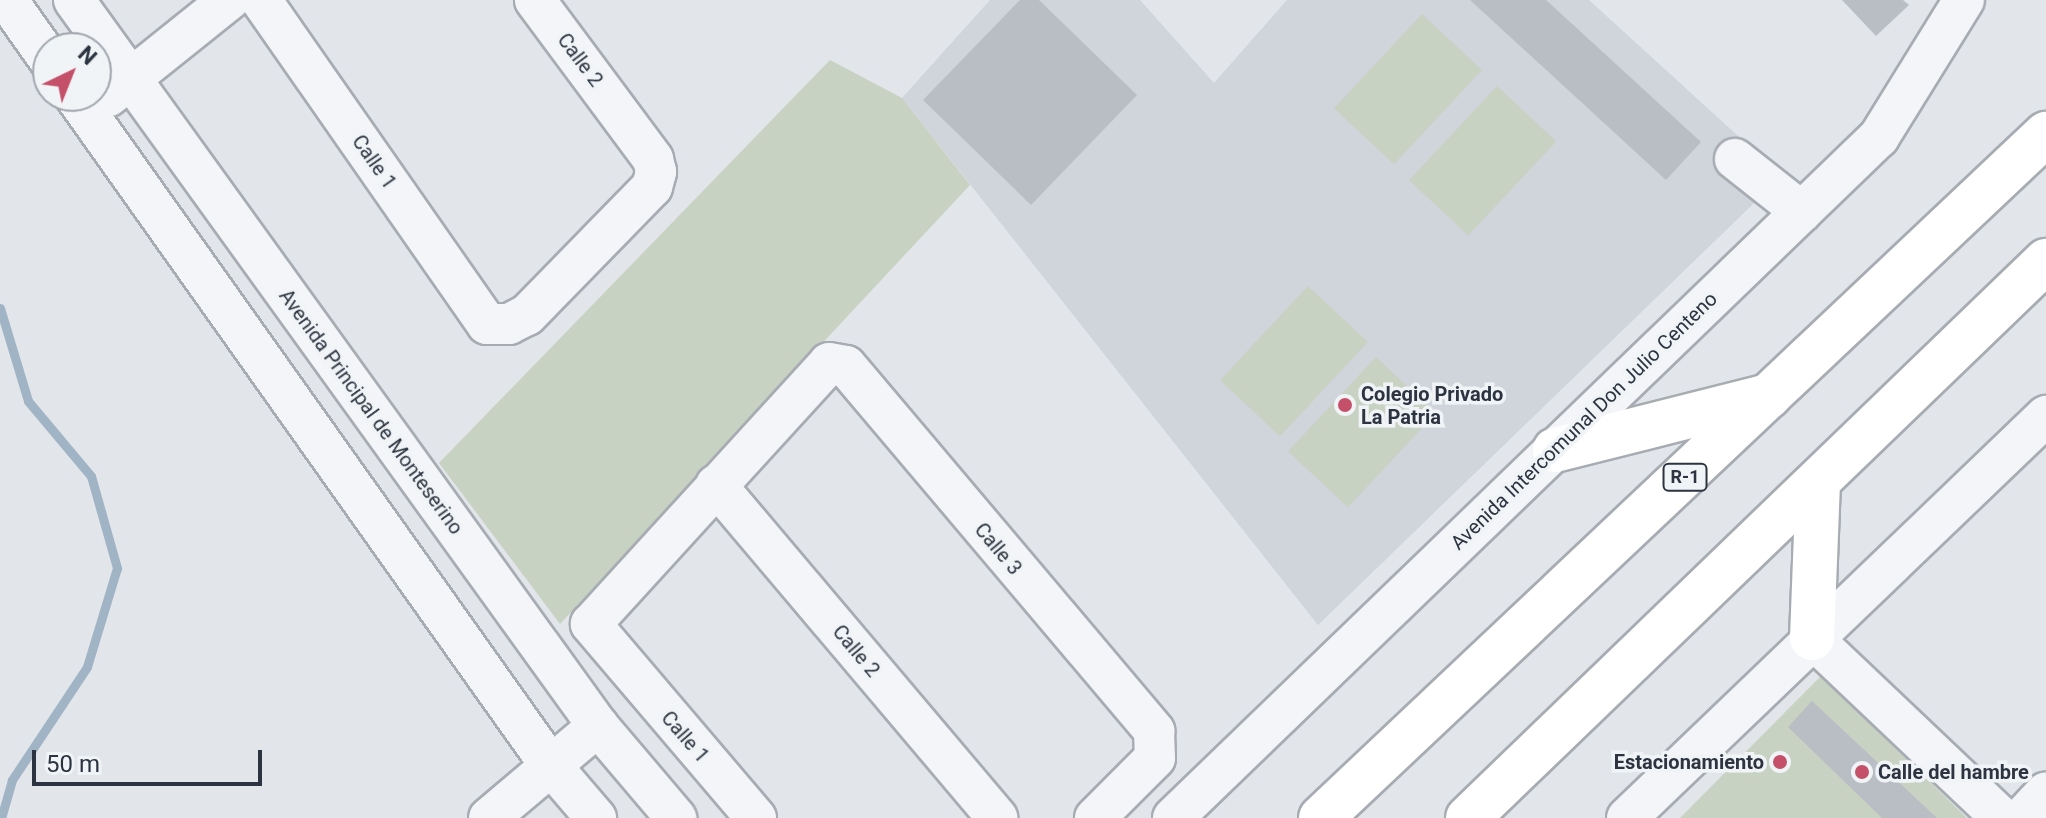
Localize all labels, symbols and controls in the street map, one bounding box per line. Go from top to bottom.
street label: Calle 2 [552,29,608,91]
north arrow [32,32,112,112]
text: N [73,41,102,70]
street label: Calle 1 [347,130,401,194]
street label: Avenida Principal de Monteserino [274,285,468,539]
street label: Avenida Intercomunal Don Julio Centeno [1446,287,1722,555]
place label: Colegio Privado La Patria [1361,382,1503,429]
marker: Colegio Privado La Patria [1336,396,1354,414]
road number: R-1 [1661,463,1709,491]
street label: Calle 3 [969,518,1027,580]
street label: Calle 2 [827,620,885,682]
street label: Calle 1 [656,706,714,768]
scale bar [36,734,266,784]
text: 50 m [46,750,100,778]
place label: Estacionamiento [1614,750,1764,774]
marker: Estacionamiento [1771,753,1789,771]
place label: Calle del hambre [1878,760,2029,784]
marker: Calle del hambre [1853,763,1871,781]

